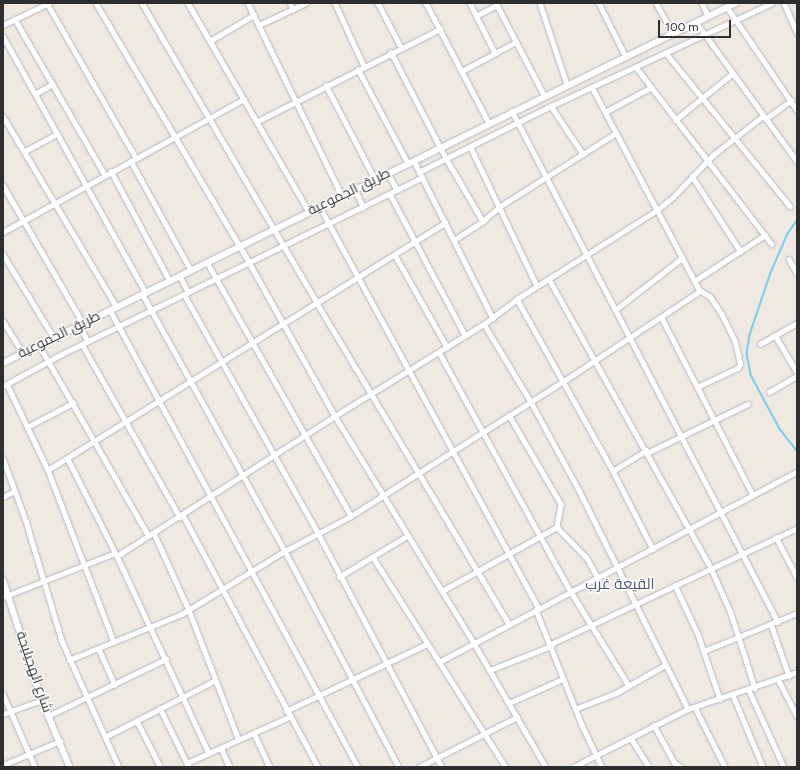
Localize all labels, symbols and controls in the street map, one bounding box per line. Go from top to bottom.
scale bar [660,12,733,38]
text: 100 m [665,20,699,34]
street label: طريق الجموعية [305,165,393,219]
street label: طريق الجموعية [15,308,103,362]
district label: القيعة غرب [585,576,655,594]
street label: شارع الهجيليجة [12,629,56,715]

